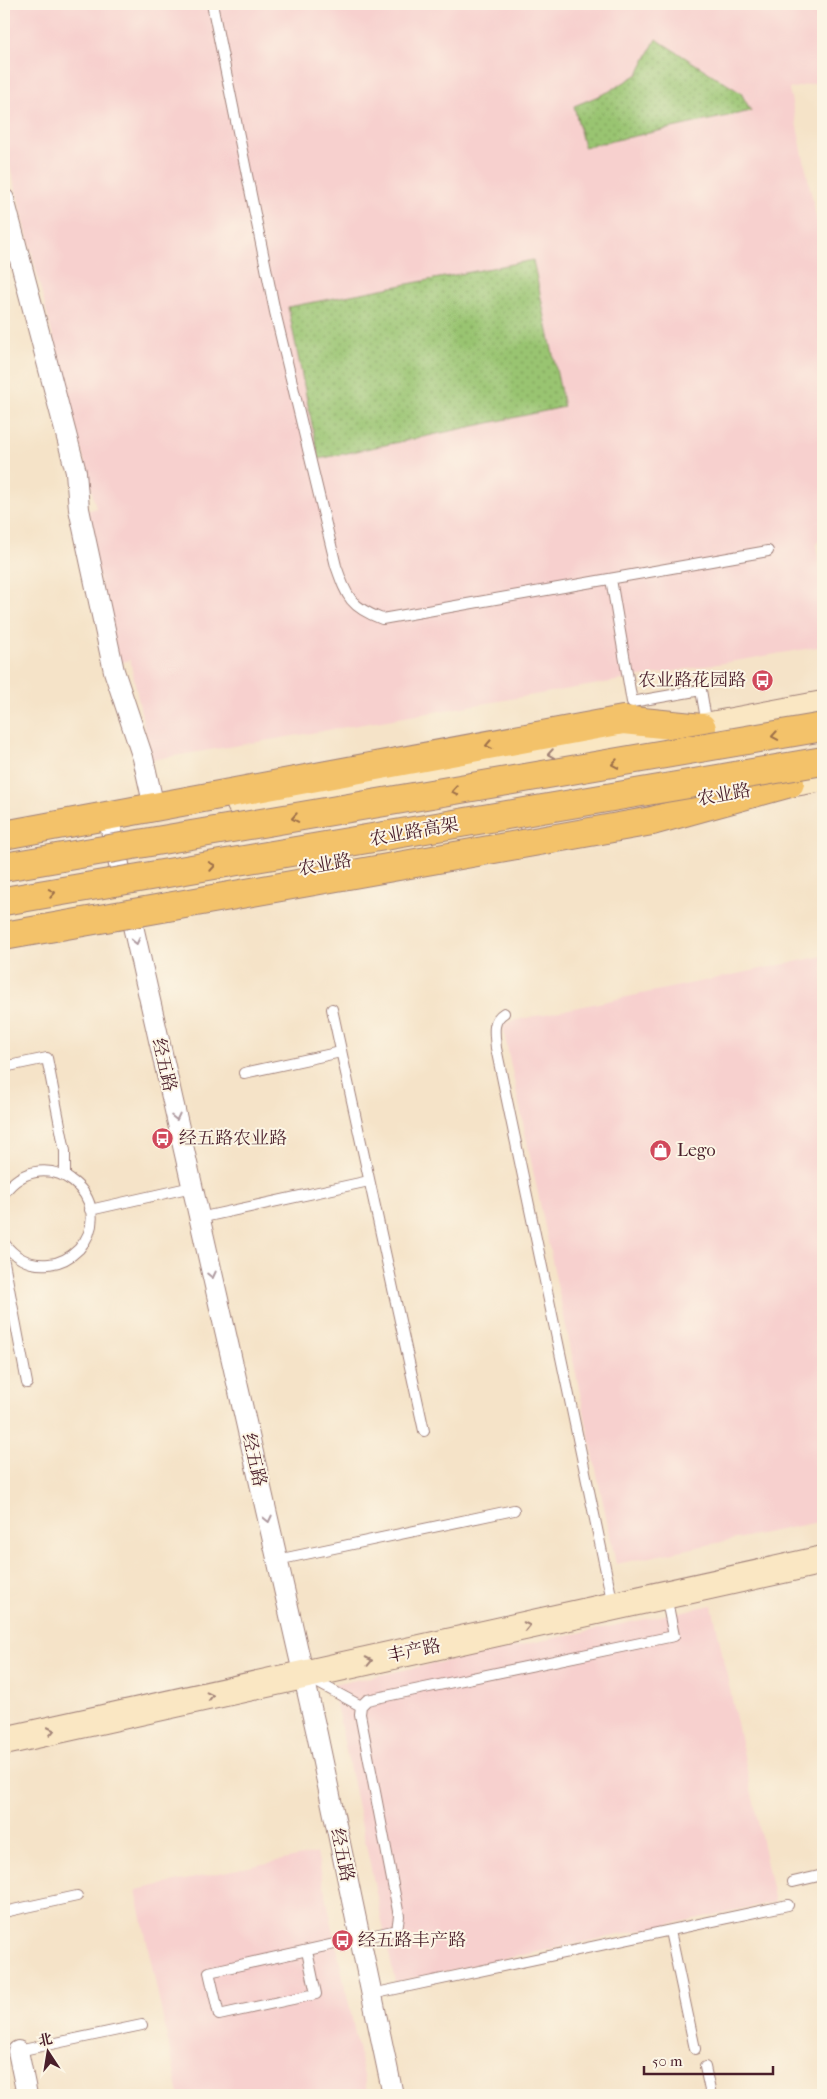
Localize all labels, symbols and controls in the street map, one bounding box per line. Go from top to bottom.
bus stop icon: 农业路花园路 [750,668,774,692]
place label: 农业路花园路 [638,670,746,691]
one-way arrow [771,730,780,741]
one-way arrow [484,740,493,750]
one-way arrow [547,748,555,759]
one-way arrow [611,758,620,768]
street label: 农业路 [696,780,752,810]
one-way arrow [451,785,459,795]
one-way arrow [290,812,298,823]
street label: 农业路高架 [368,814,460,850]
street label: 农业路 [297,850,353,880]
one-way arrow [208,861,216,871]
one-way arrow [47,888,56,898]
one-way arrow [130,937,141,945]
street label: 经五路 [148,1036,180,1094]
one-way arrow [170,1112,181,1121]
bus stop icon: 经五路农业路 [151,1126,175,1150]
place label: 经五路农业路 [179,1128,287,1149]
shop icon: Lego [649,1138,673,1162]
place label: Lego [677,1140,716,1161]
one-way arrow [206,1270,217,1279]
street label: 经五路 [238,1431,270,1489]
one-way arrow [262,1514,273,1523]
one-way arrow [523,1621,532,1632]
street label: 丰产路 [385,1635,443,1667]
one-way arrow [364,1656,373,1667]
one-way arrow [206,1691,215,1702]
one-way arrow [47,1726,56,1737]
street label: 经五路 [326,1826,358,1884]
bus stop icon: 经五路丰产路 [330,1928,354,1952]
place label: 经五路丰产路 [358,1930,466,1951]
north arrow [22,2026,72,2076]
text: 北 [37,2030,54,2050]
scale bar [644,2044,773,2076]
text: 50 m [652,2052,683,2070]

